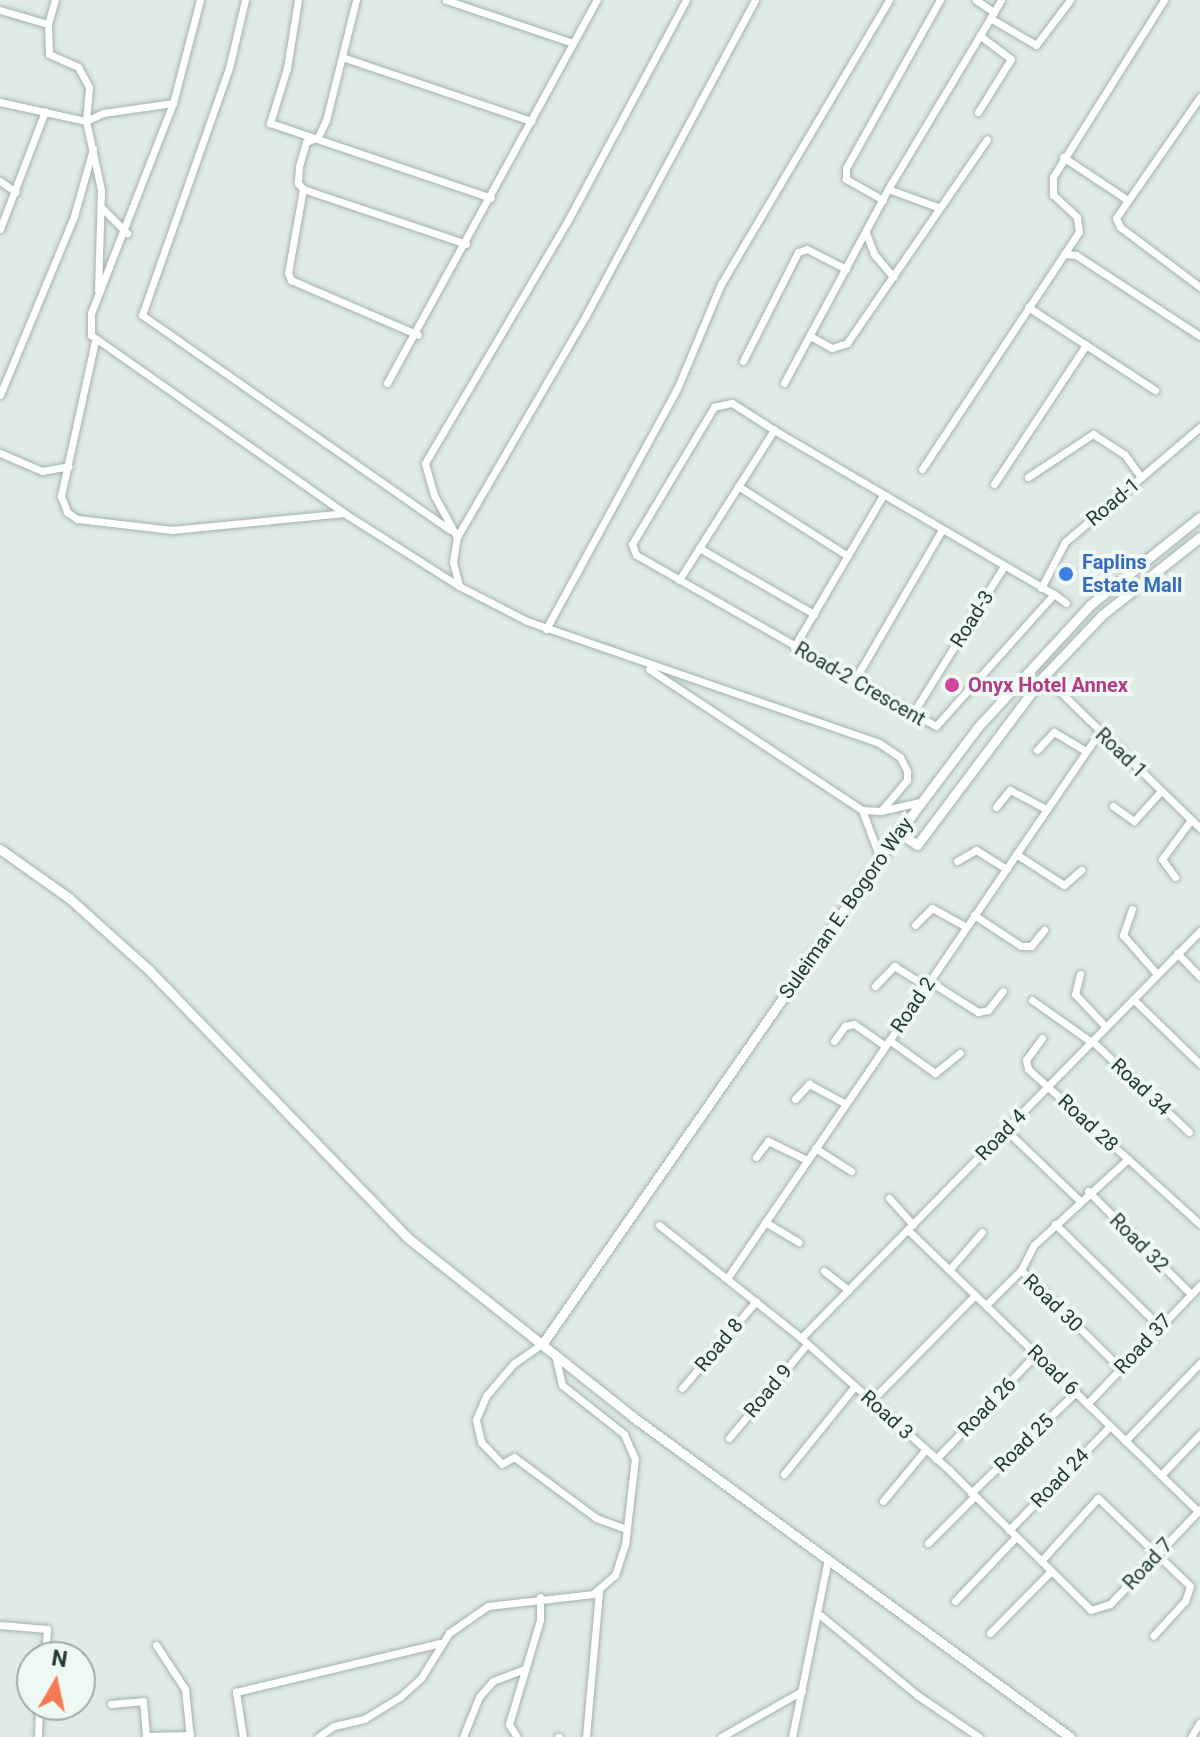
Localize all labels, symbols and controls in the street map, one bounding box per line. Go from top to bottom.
street label: Road-1 [1081,473,1145,531]
place label: Faplins Estate Mall [1082,550,1182,597]
marker: Faplins Estate Mall [1057,565,1075,583]
street label: Road-3 [945,586,999,652]
street label: Road-2 Crescent [790,637,930,731]
place label: Onyx Hotel Annex [968,673,1128,697]
marker: Onyx Hotel Annex [943,676,961,694]
street label: Road 1 [1090,723,1152,783]
street label: Suleiman E. Bogoro Way [774,813,918,1003]
street label: Road 2 [886,973,940,1037]
street label: Road 34 [1106,1053,1176,1121]
street label: Road 28 [1053,1089,1123,1157]
street label: Road 4 [971,1104,1031,1166]
street label: Road 32 [1105,1209,1173,1277]
street label: Road 30 [1018,1269,1088,1337]
street label: Road 37 [1109,1309,1177,1379]
street label: Road 8 [690,1314,748,1376]
street label: Road 6 [1022,1340,1084,1400]
street label: Road 9 [739,1360,797,1422]
street label: Road 26 [953,1372,1021,1442]
street label: Road 3 [856,1385,918,1445]
street label: Road 25 [989,1409,1059,1477]
street label: Road 24 [1026,1443,1094,1513]
street label: Road 7 [1118,1533,1178,1595]
north arrow [16,1641,96,1721]
text: N [50,1645,69,1672]

